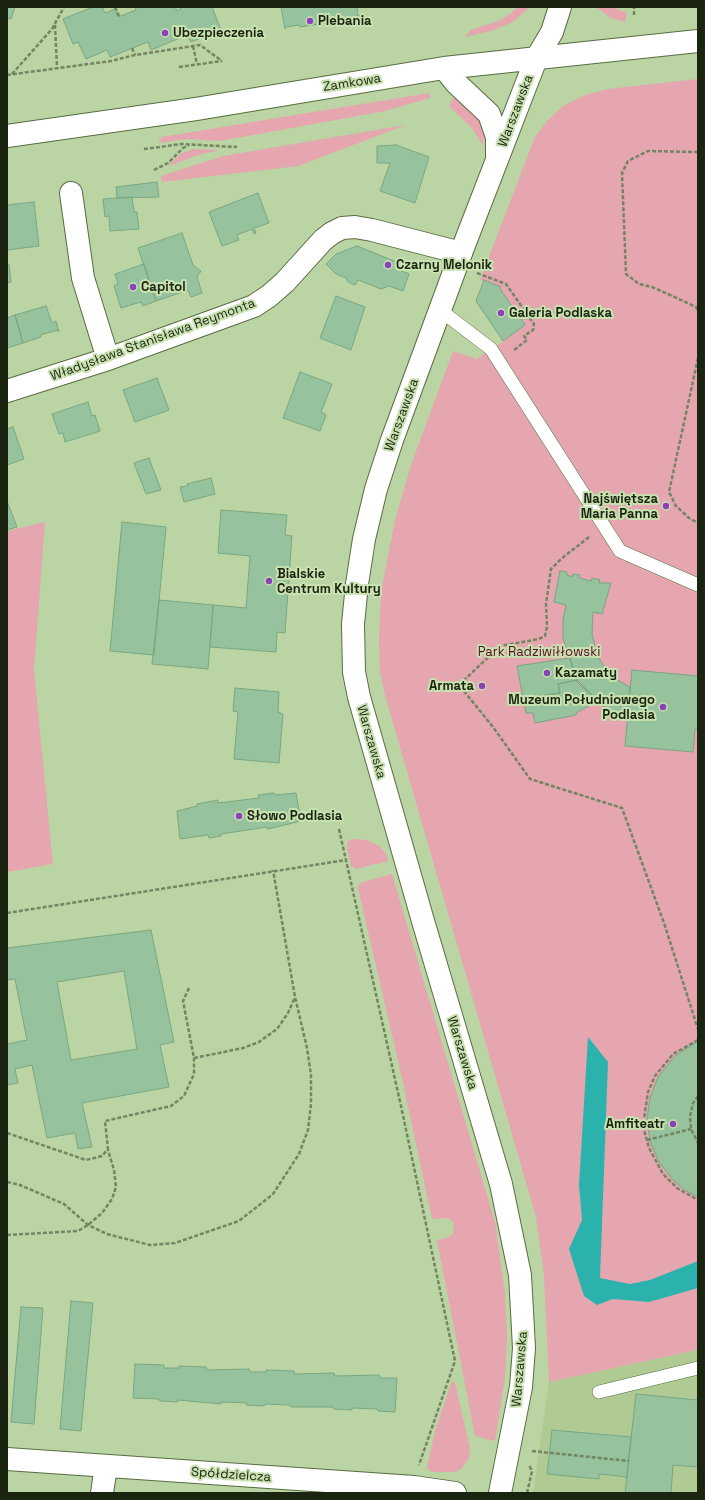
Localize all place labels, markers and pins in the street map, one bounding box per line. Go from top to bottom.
place label: Plebania [318,13,372,29]
marker: Plebania [305,16,315,26]
place label: Ubezpieczenia [173,25,264,41]
marker: Ubezpieczenia [160,28,170,38]
place label: Czarny Melonik [396,257,492,273]
marker: Czarny Melonik [383,260,393,270]
place label: Capitol [141,279,186,295]
marker: Capitol [128,282,138,292]
place label: Galeria Podlaska [509,305,612,321]
marker: Galeria Podlaska [496,308,506,318]
place label: Najświętsza Maria Panna [581,491,658,522]
marker: Najświętsza Maria Panna [661,501,671,511]
place label: Bialskie Centrum Kultury [277,566,381,597]
marker: Bialskie Centrum Kultury [264,576,274,586]
place label: Kazamaty [555,665,617,681]
marker: Kazamaty [542,668,552,678]
place label: Armata [429,678,474,694]
marker: Armata [477,681,487,691]
place label: Muzeum Południowego Podlasia [508,692,655,723]
marker: Muzeum Południowego Podlasia [658,702,668,712]
place label: Słowo Podlasia [247,808,342,824]
marker: Słowo Podlasia [234,811,244,821]
place label: Amfiteatr [606,1116,665,1132]
marker: Amfiteatr [668,1119,678,1129]

